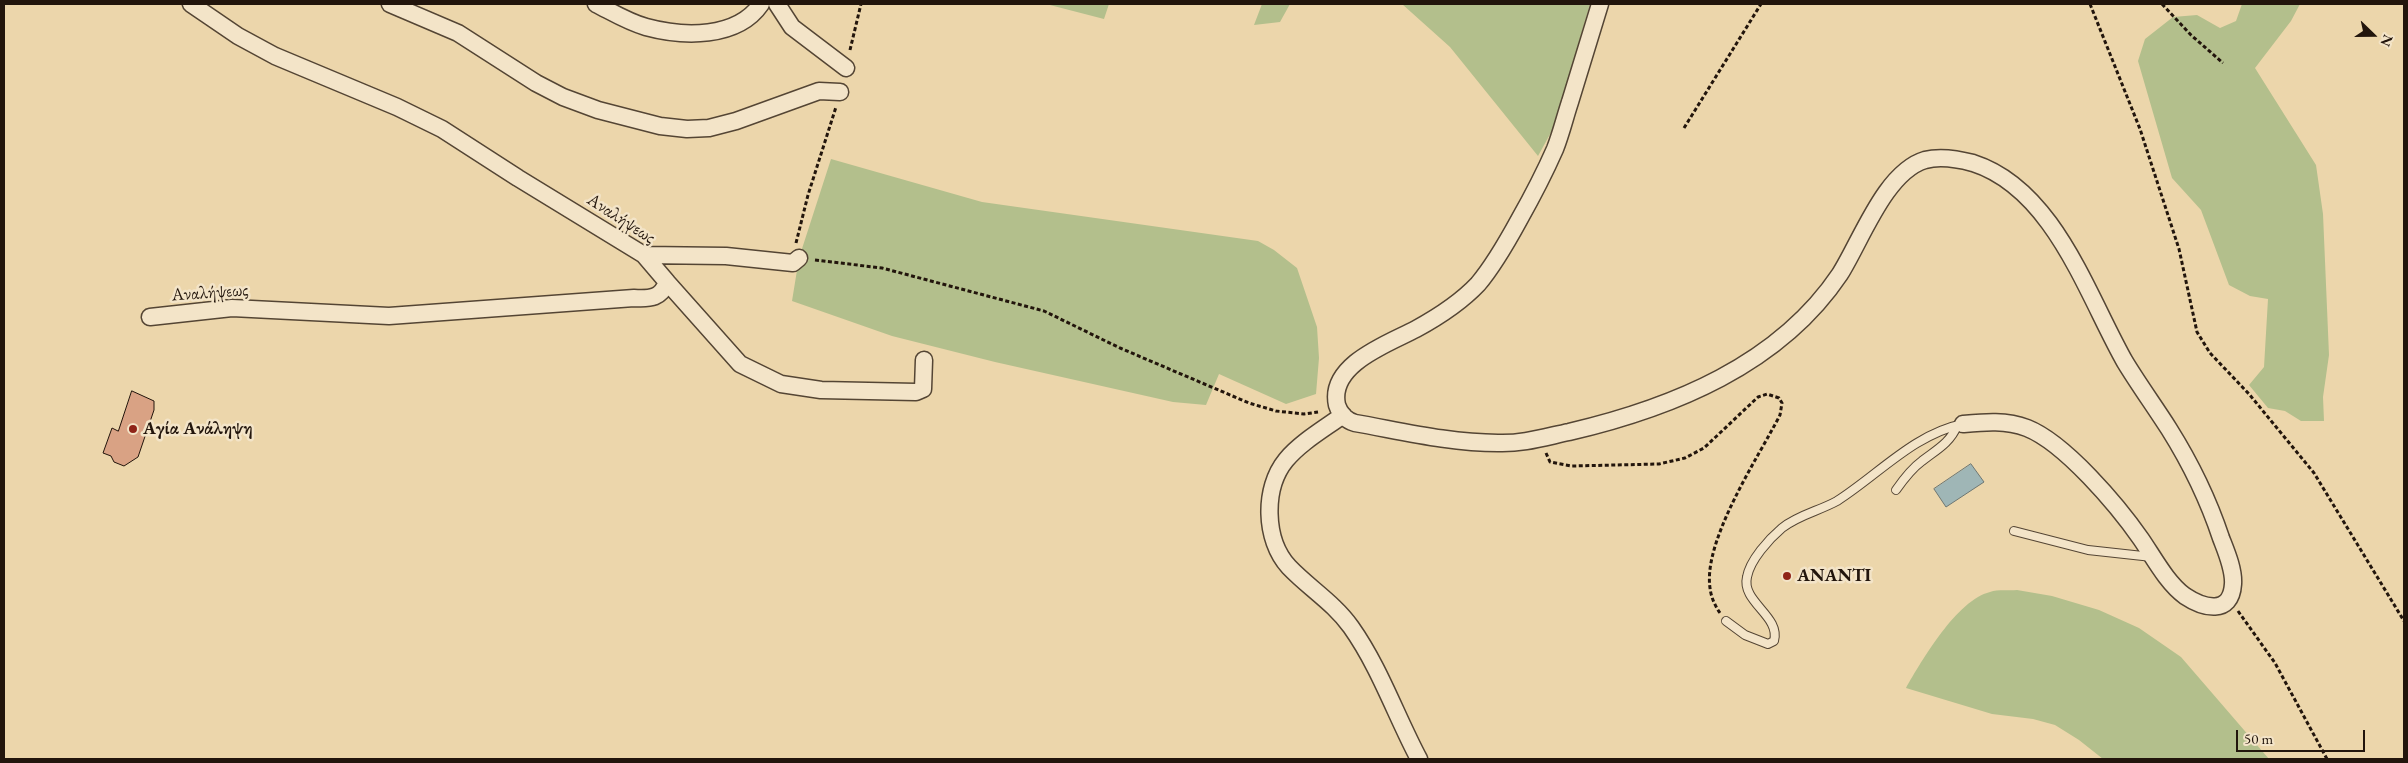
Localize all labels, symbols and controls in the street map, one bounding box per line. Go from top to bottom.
north arrow [2348,10,2398,60]
text: N [2376,32,2397,49]
street label: Αναλήψεως [583,189,659,249]
street label: Αναλήψεως [171,280,249,306]
place label: Αγία Ανάληψη [143,418,253,440]
marker: Αγία Ανάληψη [127,423,139,435]
place label: ΑΝΑΝΤΙ [1797,565,1871,587]
marker: ΑΝΑΝΤΙ [1781,570,1793,582]
scale bar [2238,720,2367,752]
text: 50 m [2244,729,2273,748]

